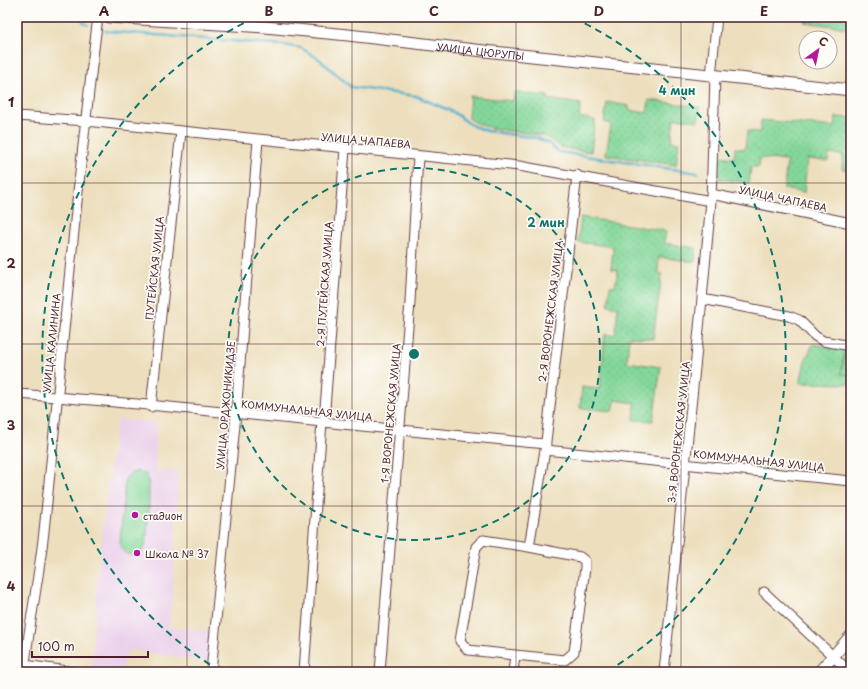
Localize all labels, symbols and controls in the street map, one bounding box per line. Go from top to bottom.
text: A [99,1,109,20]
text: B [265,1,274,20]
text: C [429,1,439,20]
text: D [594,1,604,20]
text: E [760,1,768,20]
north arrow [798,30,838,70]
text: С [816,32,832,51]
street label: УЛИЦА ЦЮРУПЫ [436,38,525,63]
text: 4 мин [658,81,696,99]
text: 1 [8,92,14,111]
street label: УЛИЦА ЧАПАЕВА [321,129,411,151]
street label: УЛИЦА ЧАПАЕВА [737,181,829,215]
text: 2 мин [527,213,565,231]
street label: ПУТЕЙСКАЯ УЛИЦА [141,215,167,321]
street label: 2-Я ПУТЕЙСКАЯ УЛИЦА [312,220,336,347]
street label: 2-Я ВОРОНЕЖСКАЯ УЛИЦА [534,239,566,383]
text: 2 [6,253,16,272]
street label: УЛИЦА КАЛИНИНА [38,292,64,394]
street label: УЛИЦА ОРДЖОНИКИДЗЕ [212,340,238,470]
street label: 1-Я ВОРОНЕЖСКАЯ УЛИЦА [376,342,404,484]
centre of rings [407,347,421,361]
street label: 3-Я ВОРОНЕЖСКАЯ УЛИЦА [663,360,693,504]
street label: КОММУНАЛЬНАЯ УЛИЦА [241,396,374,424]
text: 3 [7,415,16,434]
street label: КОММУНАЛЬНАЯ УЛИЦА [693,446,826,474]
place label: стадион [143,508,182,523]
marker: стадион [130,510,140,520]
place label: Школа № 37 [145,546,209,561]
marker: Школа № 37 [132,548,142,558]
text: 4 [7,576,16,595]
scale bar [32,633,148,659]
text: 100 m [38,637,75,655]

